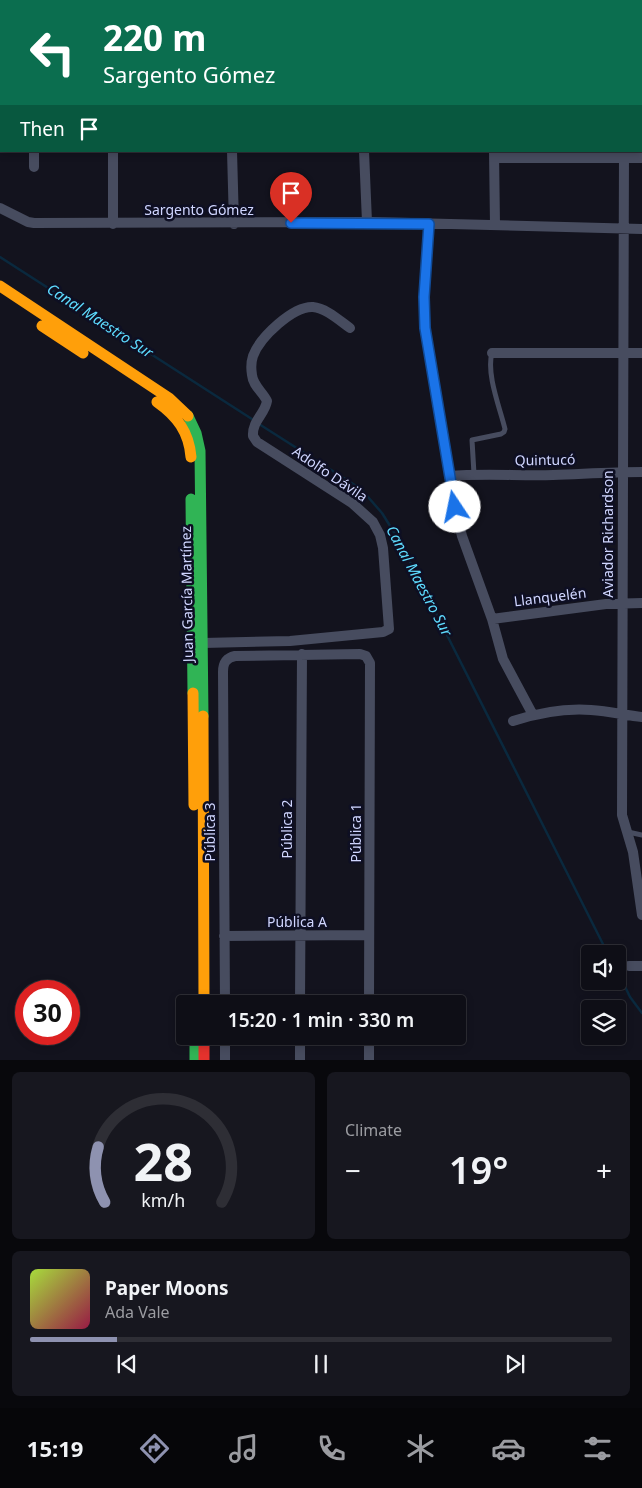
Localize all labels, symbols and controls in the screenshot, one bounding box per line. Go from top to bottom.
text: 220 m [103,14,206,61]
icon: left [20,20,85,85]
text: Sargento Gómez [103,59,275,89]
icon: arrive [75,115,103,143]
text: Then [20,116,65,142]
pin [270,172,312,223]
icon: arrive [277,179,305,207]
street label: Sargento Gómez [144,200,254,219]
water label: Canal Maestro Sur [44,278,158,362]
street label: Adolfo Dávila [289,441,372,506]
street label: Quintucó [514,449,576,470]
street label: Aviador Richardson [598,470,617,598]
position arrow [428,480,480,532]
water label: Canal Maestro Sur [382,522,458,640]
street label: Juan García Martínez [176,525,197,664]
street label: Llanquelén [513,583,587,610]
street label: Pública 2 [277,799,296,859]
street label: Pública 3 [200,802,219,862]
street label: Pública 1 [346,803,365,863]
street label: Pública A [267,912,327,931]
map controls [581,945,626,1045]
button: sound [581,945,626,990]
speed limit sign: 30 [15,980,80,1045]
button: layers [581,1000,626,1045]
text: 15:20 · 1 min · 330 m [228,1007,414,1033]
text: Climate [345,1119,402,1141]
text: 28 [134,1125,193,1196]
text: 19° [449,1143,508,1195]
text: − [345,1151,361,1189]
text: + [596,1151,612,1189]
text: km/h [142,1188,185,1212]
text: Paper Moons [105,1275,229,1301]
text: Ada Vale [105,1301,170,1323]
icon: previous [113,1350,141,1378]
icon: pause [307,1350,335,1378]
icon: next [501,1350,529,1378]
icon: directions [137,1431,172,1466]
icon: music [226,1431,261,1466]
icon: phone [314,1431,349,1466]
icon: climate [403,1431,438,1466]
icon: car [491,1431,526,1466]
icon: filters [580,1431,615,1466]
text: 15:19 [27,1433,83,1463]

